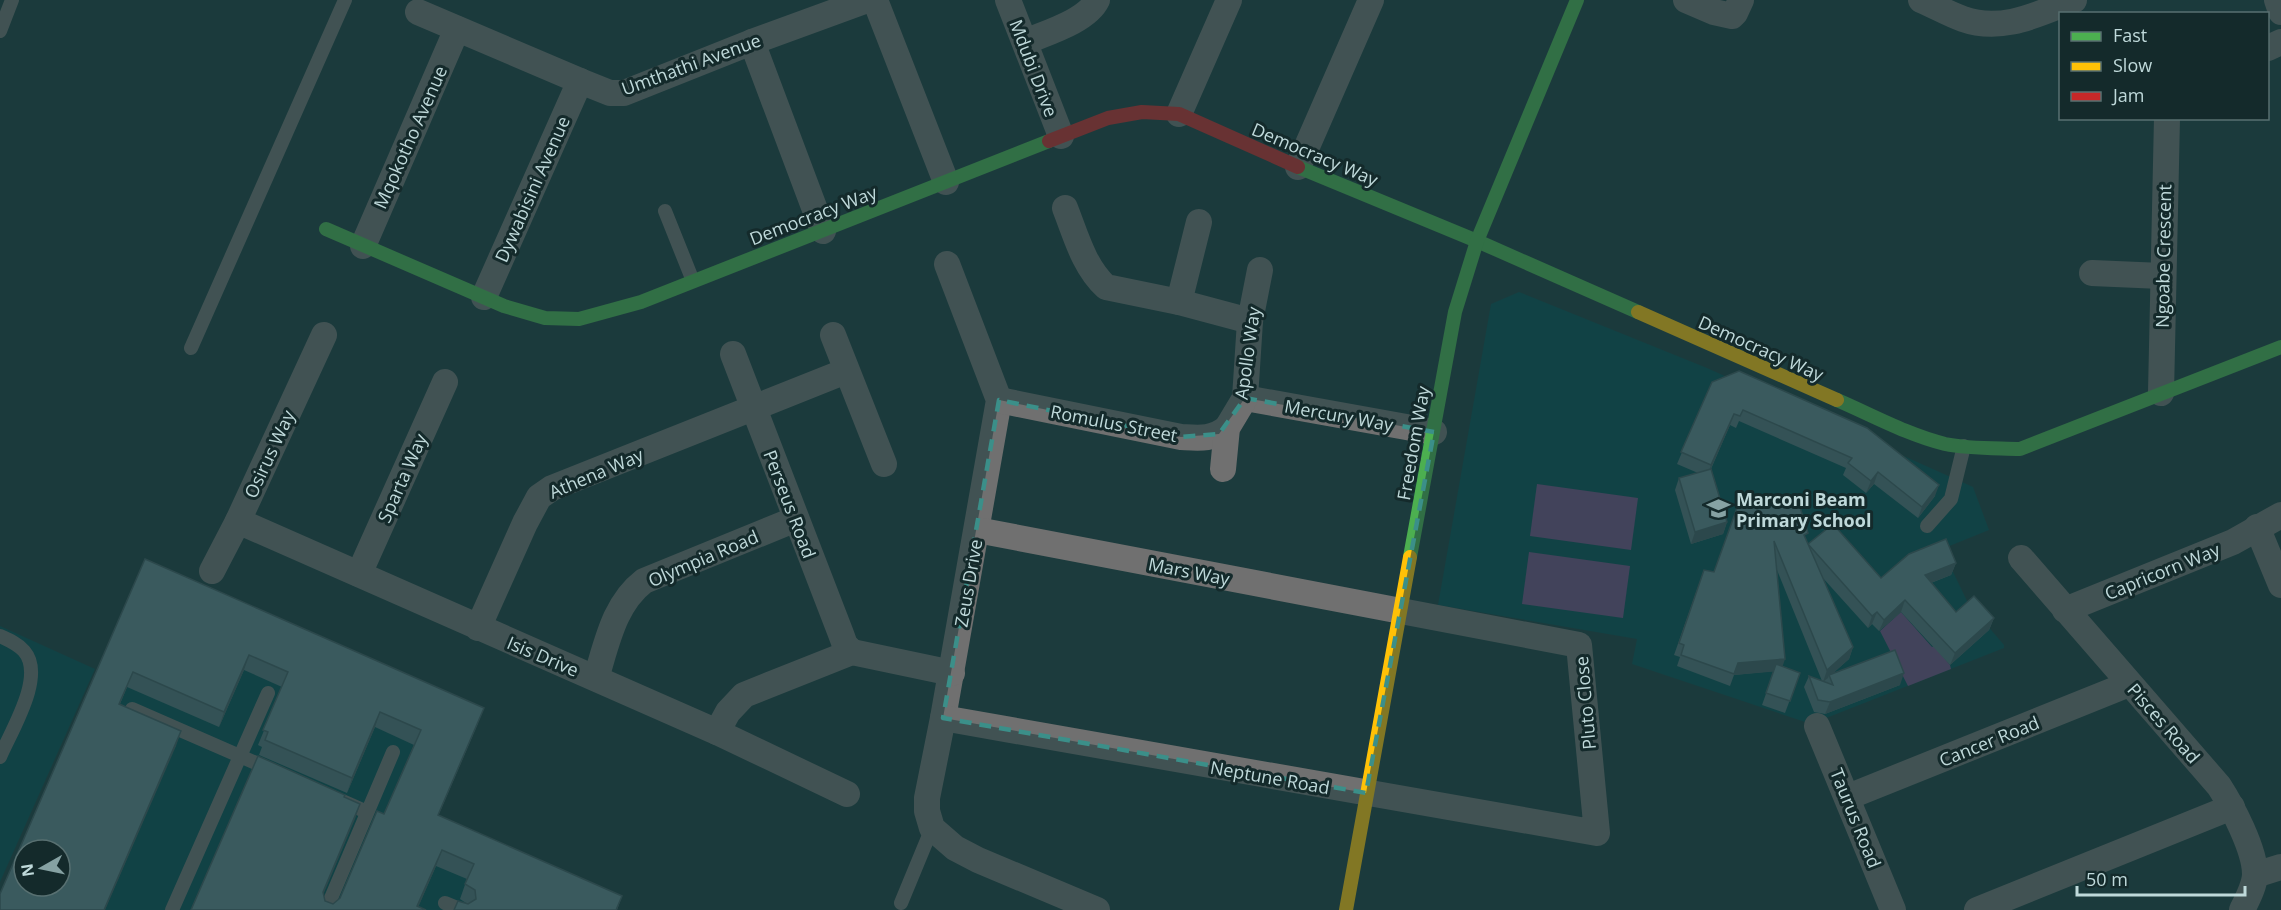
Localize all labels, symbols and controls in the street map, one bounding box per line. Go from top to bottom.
legend [2059,12,2269,120]
street label: Mdubi Drive [1004,16,1064,120]
text: Fast [2113,23,2147,47]
street label: Umthathi Avenue [618,28,764,100]
text: Slow [2113,53,2152,77]
street label: Mqokotho Avenue [368,62,452,212]
text: Jam [2111,83,2145,107]
street label: Dywabisini Avenue [489,112,575,266]
street label: Democracy Way [1248,117,1383,192]
street label: Democracy Way [746,179,881,250]
street label: Ngoabe Crescent [2150,184,2176,328]
street label: Apollo Way [1229,304,1266,401]
street label: Democracy Way [1695,310,1828,387]
street label: Freedom Way [1391,383,1435,502]
street label: Mercury Way [1283,394,1396,437]
street label: Romulus Street [1049,399,1179,447]
street label: Osirus Way [238,405,300,502]
street label: Sparta Way [372,429,433,526]
street label: Athena Way [545,442,648,504]
street label: Perseus Road [758,446,822,562]
place label: Marconi Beam Primary School [1736,487,1871,532]
school or university icon: Marconi Beam Primary School [1705,496,1731,522]
street label: Olympia Road [644,524,762,592]
street label: Zeus Drive [948,537,988,629]
street label: Capricorn Way [2101,537,2224,605]
street label: Mars Way [1146,551,1233,591]
street label: Isis Drive [504,630,582,682]
street label: Pluto Close [1569,655,1601,751]
street label: Pisces Road [2123,678,2205,768]
street label: Cancer Road [1935,710,2043,772]
street label: Neptune Road [1208,755,1332,799]
street label: Taurus Road [1825,765,1887,871]
north arrow [12,838,72,898]
scale bar [2077,859,2245,897]
text: N [15,862,39,878]
text: 50 m [2086,867,2128,891]

